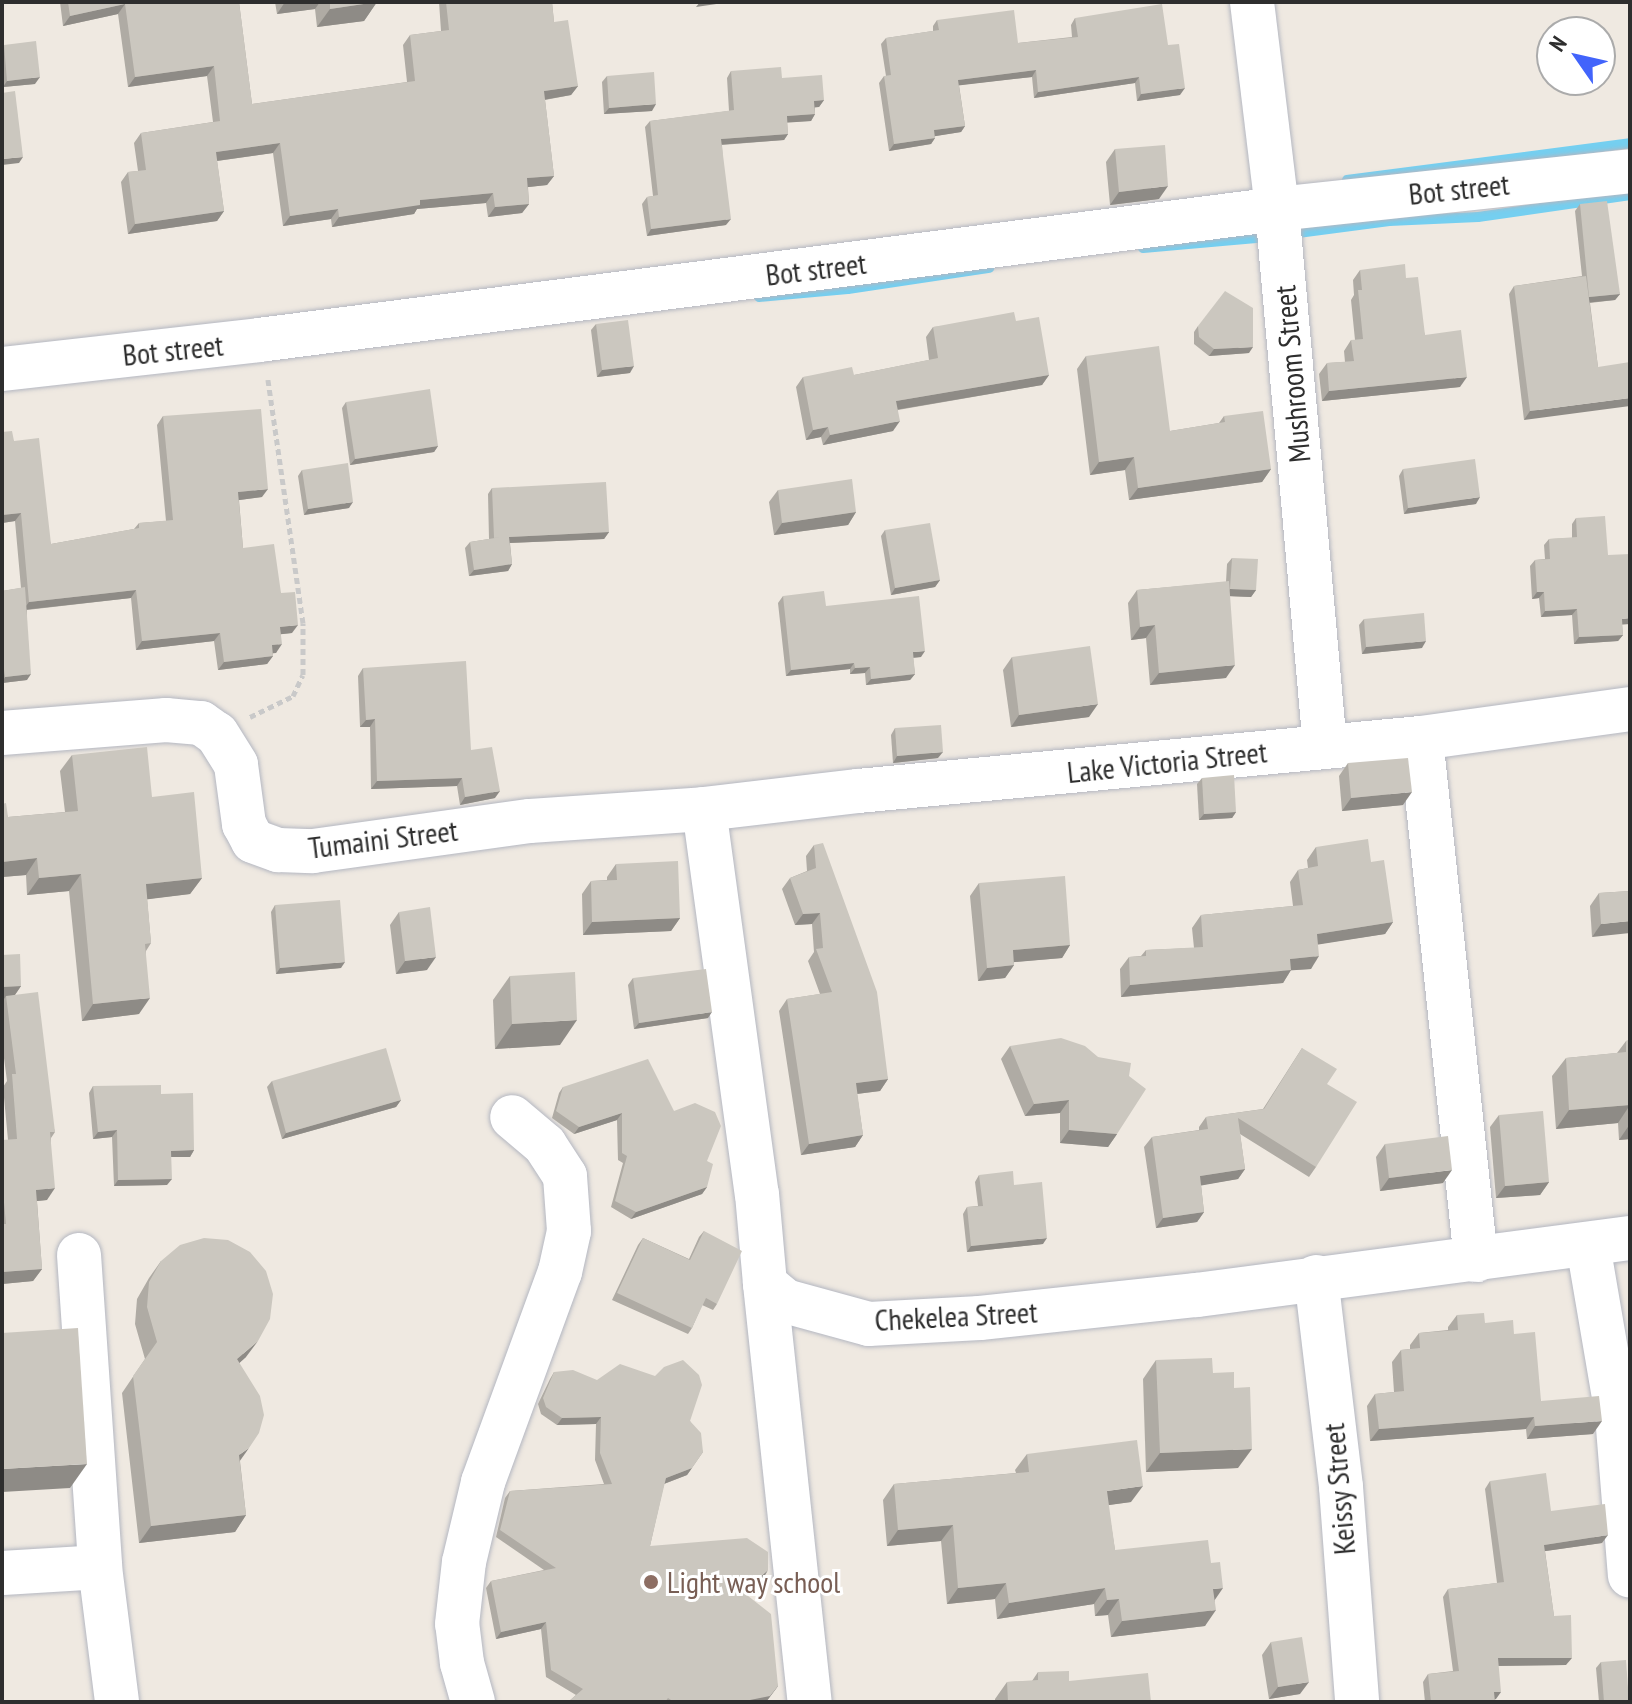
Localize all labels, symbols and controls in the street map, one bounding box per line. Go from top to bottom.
north arrow [1536,16,1616,96]
text: N [1543,31,1573,56]
street label: Bot street [1407,166,1511,212]
street label: Bot street [764,245,868,293]
street label: Mushroom Street [1266,284,1318,464]
street label: Bot street [121,327,225,373]
street label: Lake Victoria Street [1065,734,1269,790]
street label: Tumaini Street [306,812,460,866]
street label: Chekelea Street [874,1294,1038,1338]
street label: Keissy Street [1315,1421,1363,1557]
place label: Light way school [667,1564,841,1600]
marker: Light way school [642,1573,660,1591]

